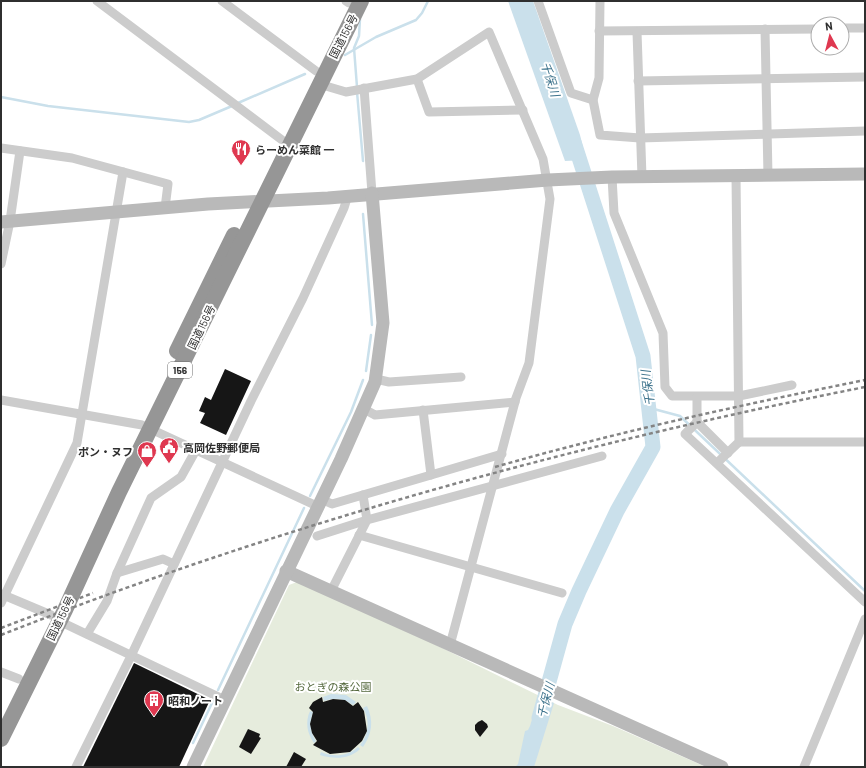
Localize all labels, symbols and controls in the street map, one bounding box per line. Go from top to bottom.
street label: 国道156号 [326,12,360,60]
north arrow [810,16,850,56]
text: N [824,19,833,32]
water label: 千保川 [539,60,564,100]
restaurant icon: らーめん菜館 一 [230,138,252,166]
place label: らーめん菜館 一 [255,143,334,156]
street label: 国道156号 [185,303,217,351]
road number: 156 [168,362,192,378]
water label: 千保川 [638,367,656,407]
public building icon: 高岡佐野郵便局 [158,436,180,464]
shop icon: ポン・ヌフ [136,440,158,468]
place label: 高岡佐野郵便局 [183,441,260,454]
place label: ポン・ヌフ [78,445,133,458]
street label: 国道156号 [44,594,76,642]
water label: 千保川 [534,679,557,719]
park label: おとぎの森公園 [295,680,372,693]
building icon: 昭和ノート [143,689,165,717]
place label: 昭和ノート [168,694,223,707]

